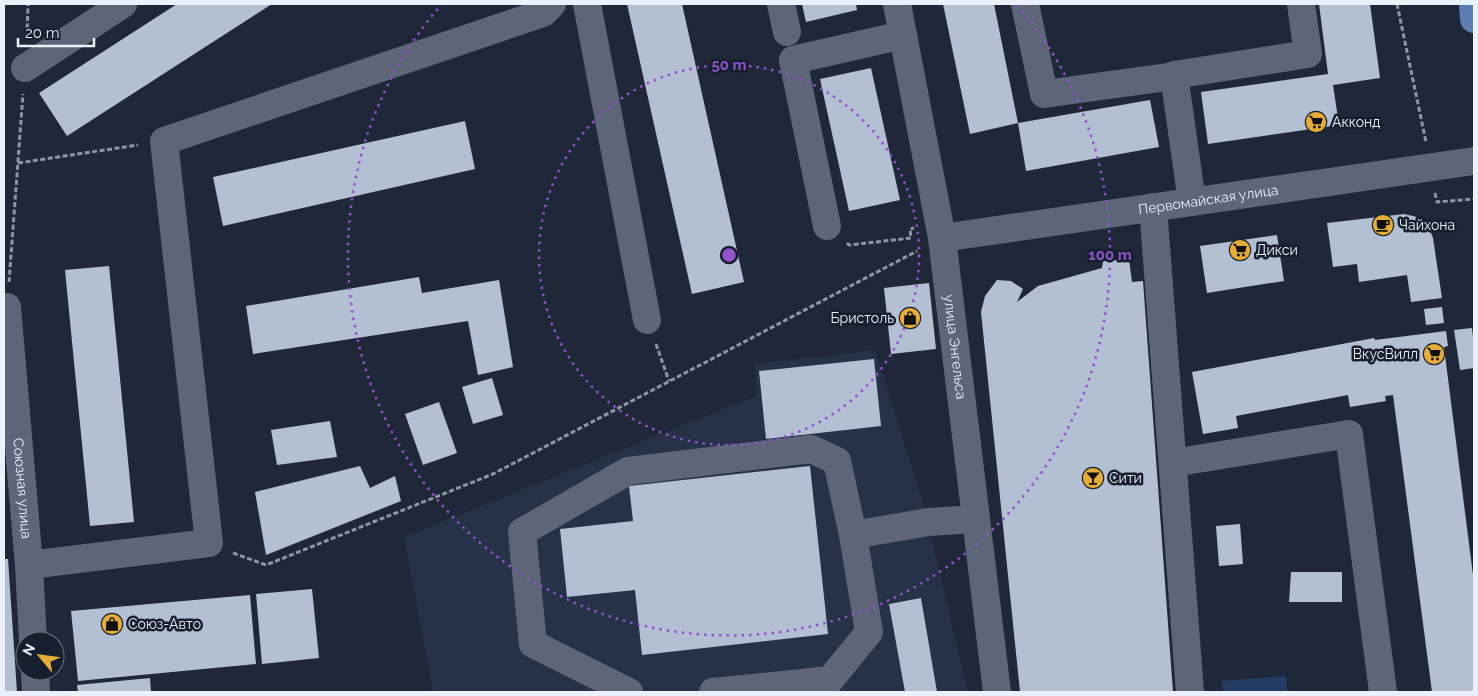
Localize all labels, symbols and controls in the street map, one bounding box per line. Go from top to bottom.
scale bar [18,15,94,47]
text: 20 m [25,24,60,42]
text: 50 m [711,56,747,74]
supermarket icon: Акконд [1304,110,1328,134]
place label: Акконд [1332,114,1380,130]
street label: Первомайская улица [1137,181,1279,217]
cafe icon: Чайхона [1371,213,1395,237]
place label: Чайхона [1399,217,1455,233]
supermarket icon: Дикси [1228,238,1252,262]
place label: Дикси [1256,242,1298,258]
centre of rings [720,246,738,264]
text: 100 m [1088,246,1132,264]
street label: улица Энгельса [941,294,969,400]
shop icon: Бристоль [898,306,922,330]
place label: Бристоль [830,310,894,326]
supermarket icon: ВкусВилл [1422,342,1446,366]
place label: ВкусВилл [1353,346,1418,362]
street label: Союзная улица [10,437,35,539]
bar icon: Сити [1081,466,1105,490]
place label: Сити [1109,470,1142,486]
shop icon: Союз-Авто [100,612,124,636]
place label: Союз-Авто [128,616,201,632]
north arrow [15,631,65,681]
text: N [19,641,38,658]

